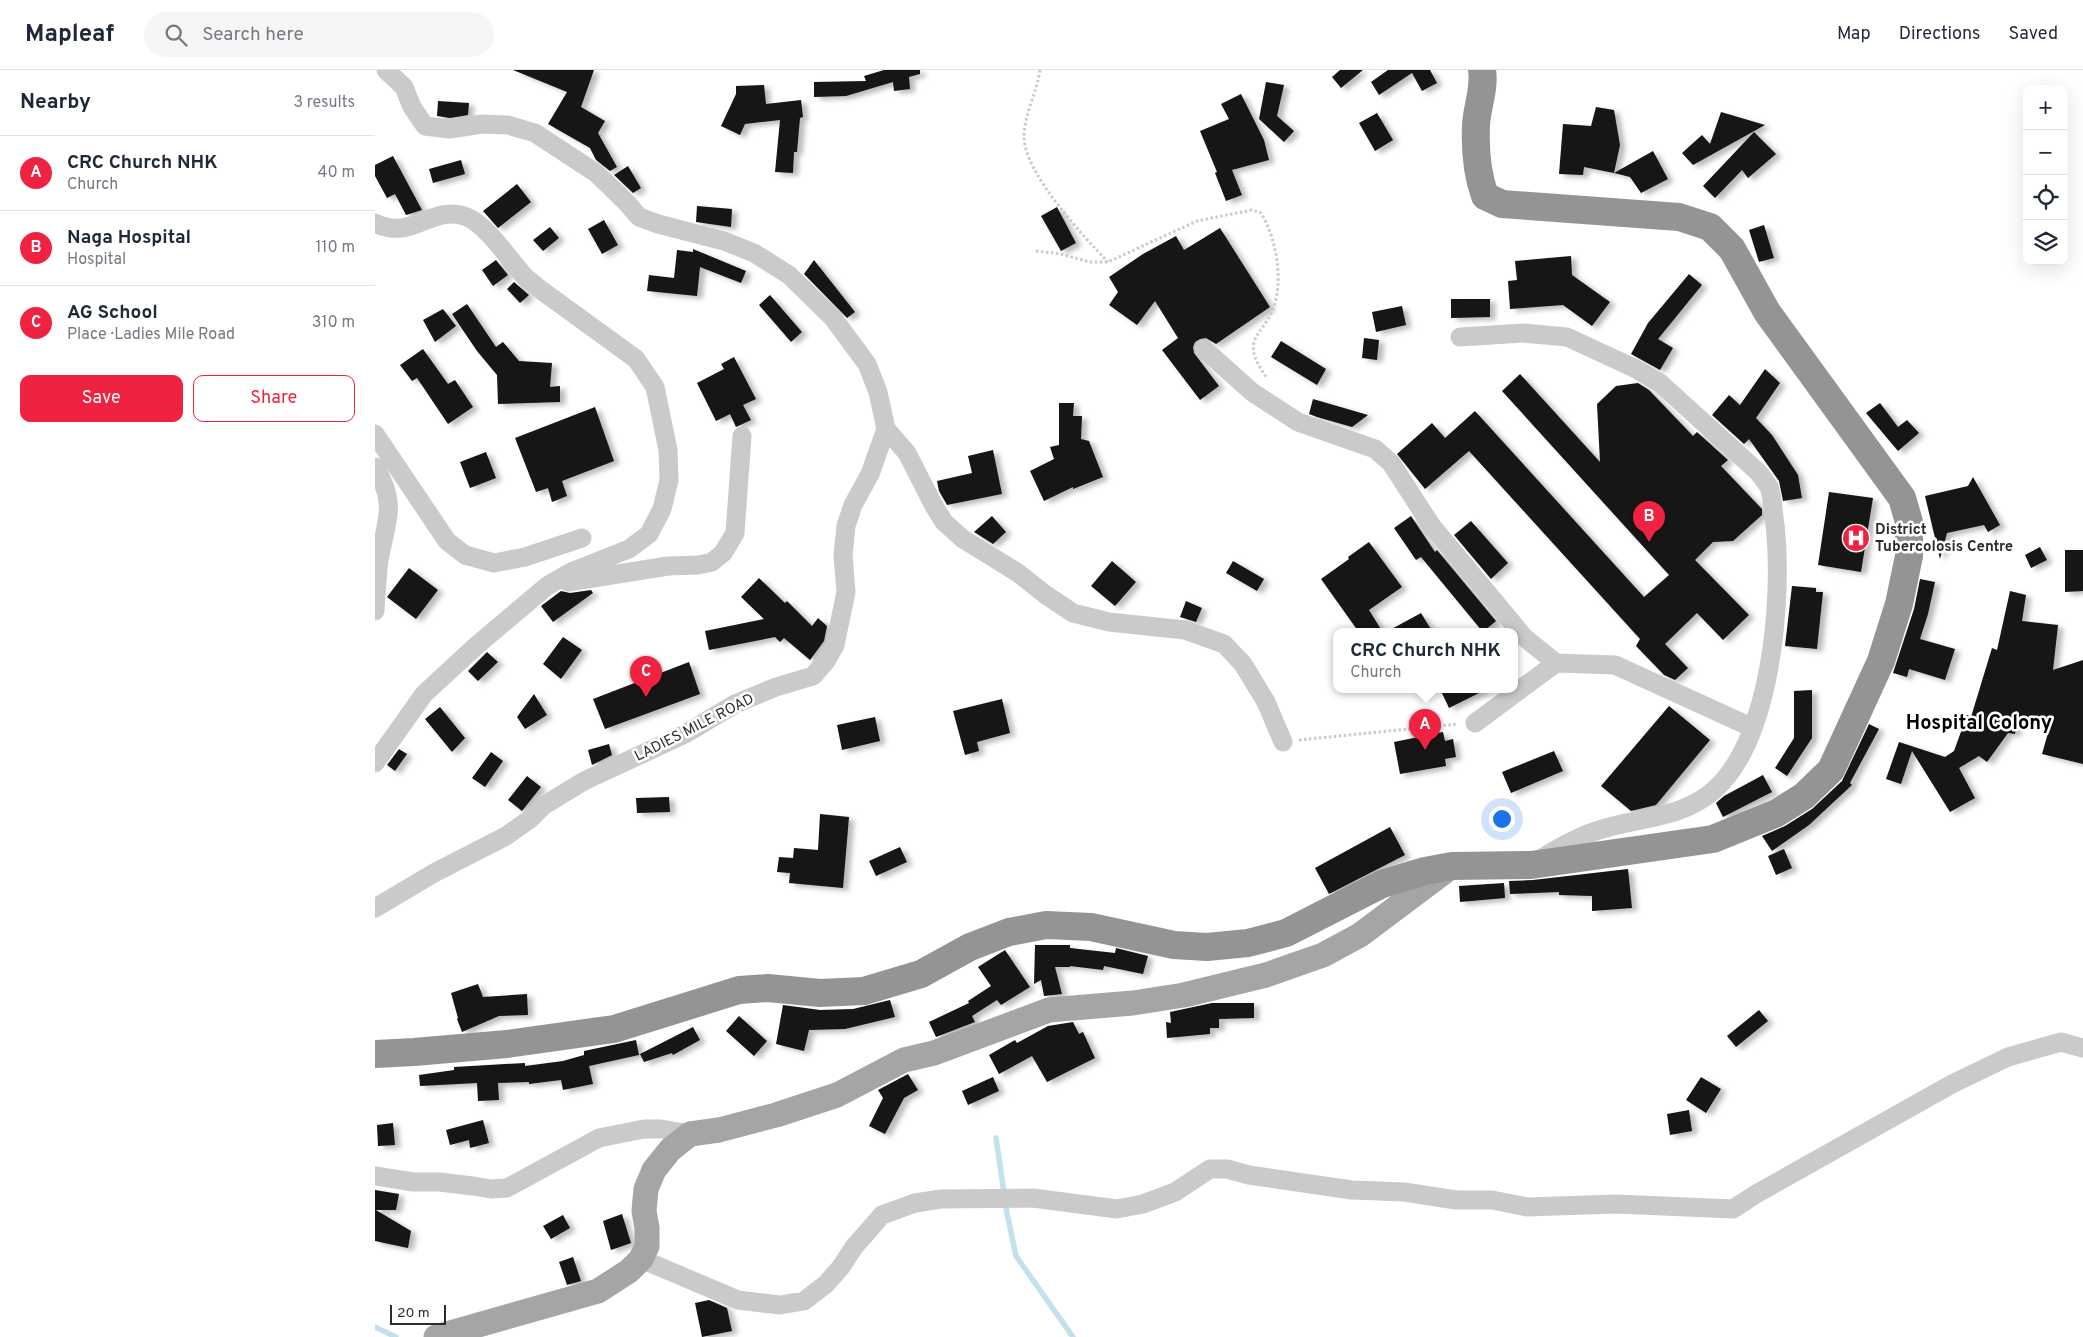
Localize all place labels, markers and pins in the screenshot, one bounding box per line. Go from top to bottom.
pin: B [1633,501,1665,542]
place label: District Tubercolosis Centre [1875,521,2013,557]
hospital icon: District Tubercolosis Centre [1841,523,1871,553]
pin: C [630,656,662,697]
pin: A [1409,709,1441,750]

